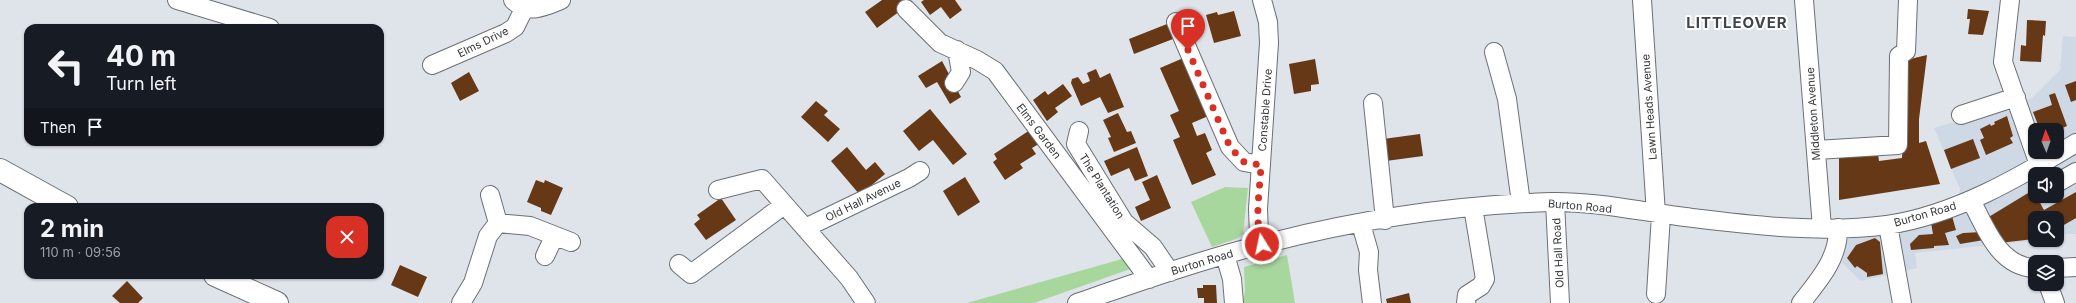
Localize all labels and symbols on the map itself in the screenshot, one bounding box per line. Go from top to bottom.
pin [1171,9,1205,50]
district label: LITTLEOVER [1686,13,1788,32]
street label: Elms Drive [455,24,511,60]
street label: Lawn Heads Avenue [1638,54,1660,160]
street label: Middleton Avenue [1803,67,1823,161]
street label: Constable Drive [1255,68,1275,152]
street label: Elms Garden [1014,101,1064,161]
north arrow [2028,123,2064,159]
street label: The Plantation [1076,151,1128,221]
street label: Old Hall Avenue [823,176,903,224]
street label: Burton Road [1547,196,1613,216]
street label: Burton Road [1892,198,1958,230]
street label: Old Hall Road [1549,218,1567,288]
position arrow [1241,223,1283,265]
street label: Burton Road [1169,246,1235,278]

